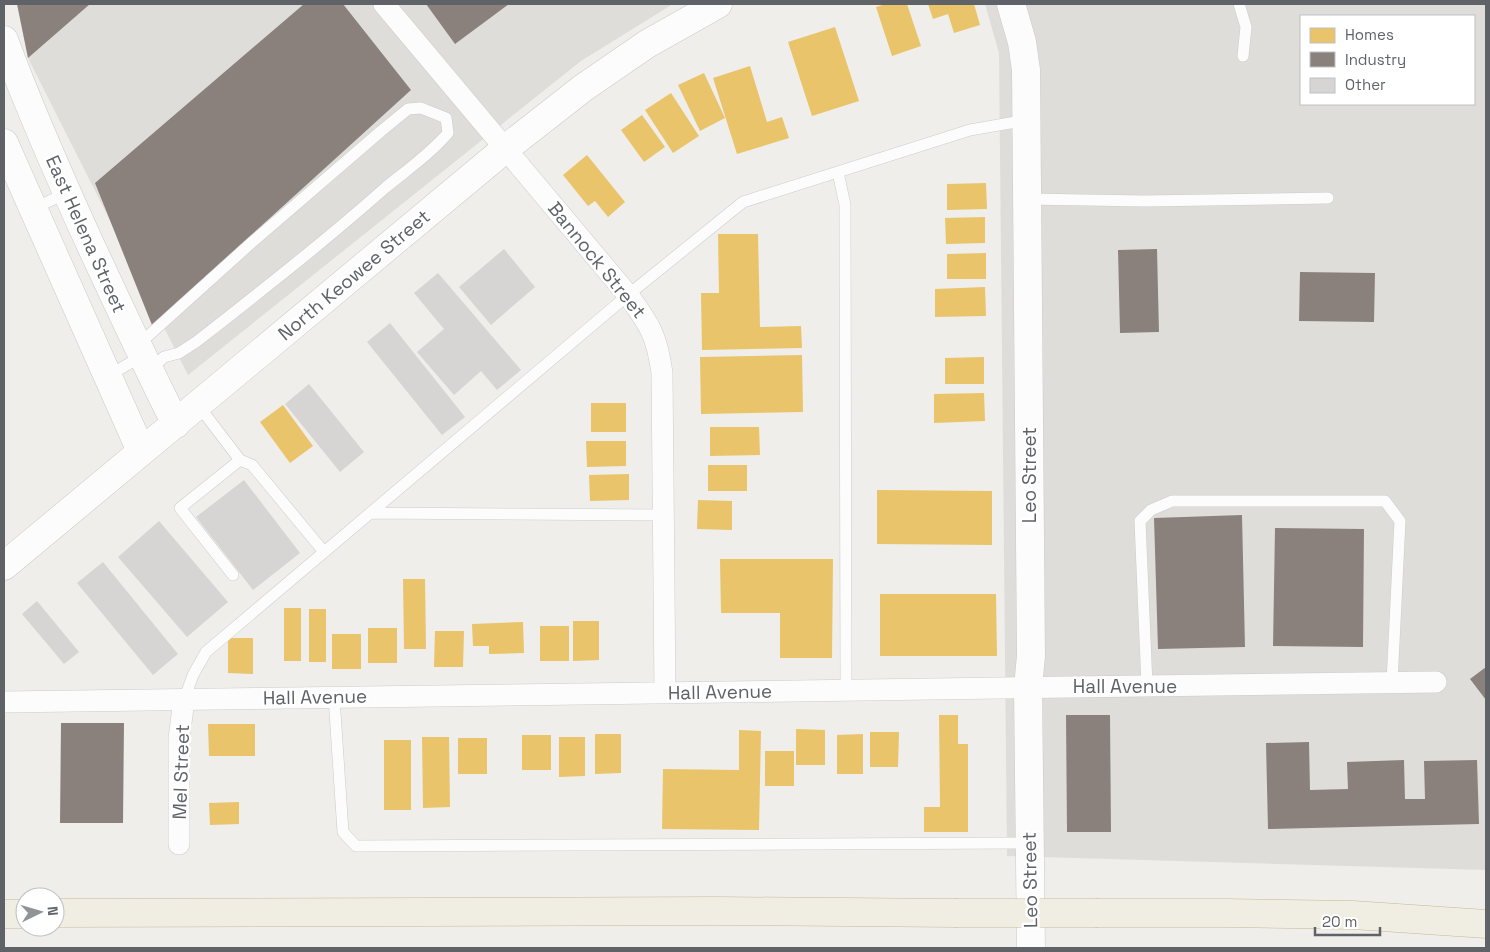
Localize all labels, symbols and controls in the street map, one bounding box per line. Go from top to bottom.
legend [1300,15,1475,105]
text: Homes [1345,25,1394,44]
text: Industry [1345,50,1406,69]
text: Other [1345,75,1386,94]
street label: East Helena Street [40,151,132,317]
street label: Bannock Street [542,197,652,323]
street label: North Keowee Street [273,204,435,346]
street label: Leo Street [1017,427,1042,523]
street label: Hall Avenue [1073,674,1177,699]
street label: Hall Avenue [668,679,772,705]
street label: Hall Avenue [263,684,367,710]
street label: Mel Street [167,724,195,820]
street label: Leo Street [1017,832,1043,928]
north arrow [15,887,65,937]
scale bar [1315,904,1380,936]
text: N [44,905,62,916]
text: 20 m [1322,912,1357,931]

